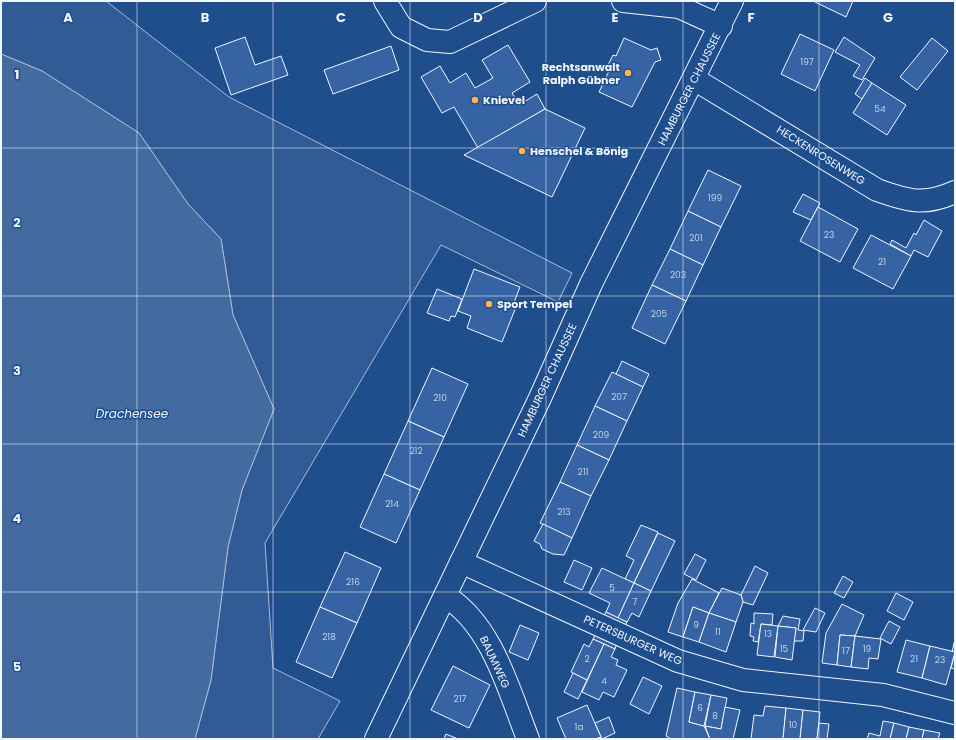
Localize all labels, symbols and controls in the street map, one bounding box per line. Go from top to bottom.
text: A [63,8,73,27]
text: B [201,8,210,27]
text: C [336,8,346,27]
text: D [473,8,483,27]
text: E [611,8,619,27]
text: F [747,8,755,27]
text: G [883,8,893,27]
street label: HAMBURGER CHAUSSEE [654,30,724,148]
house number: 197 [800,56,814,68]
place label: Rechtsanwalt Ralph Gübner [542,59,621,88]
text: 1 [15,65,19,84]
marker: Rechtsanwalt Ralph Gübner [623,68,633,78]
place label: Knievel [483,92,525,108]
marker: Knievel [470,95,480,105]
house number: 54 [874,103,886,115]
street label: HECKENROSENWEG [774,121,869,189]
place label: Henschel & Bönig [530,143,628,159]
marker: Henschel & Bönig [517,146,527,156]
house number: 199 [708,192,722,204]
text: 2 [13,213,21,232]
house number: 23 [824,229,834,241]
house number: 201 [689,232,703,244]
house number: 21 [878,256,886,268]
house number: 203 [670,269,686,281]
place label: Sport Tempel [497,296,572,312]
marker: Sport Tempel [484,299,494,309]
house number: 205 [651,308,668,320]
street label: HAMBURGER CHAUSSEE [513,320,581,440]
text: 3 [13,361,21,380]
house number: 207 [611,391,627,403]
house number: 210 [433,392,447,404]
water label: Drachensee [96,405,169,422]
house number: 209 [593,429,610,441]
house number: 212 [409,445,423,457]
house number: 211 [578,466,589,478]
house number: 214 [385,498,399,510]
house number: 213 [557,506,571,518]
text: 4 [13,509,22,528]
house number: 216 [346,576,360,588]
house number: 5 [609,582,615,594]
house number: 7 [633,596,638,608]
street label: PETERSBURGER WEG [581,611,685,669]
house number: 9 [693,619,699,631]
house number: 11 [715,626,721,638]
house number: 13 [764,628,772,640]
house number: 218 [322,631,336,643]
street label: BAUMWEG [476,633,514,691]
house number: 15 [780,643,789,655]
house number: 19 [863,643,872,655]
house number: 17 [842,645,850,657]
house number: 2 [584,653,590,665]
house number: 21 [910,653,918,665]
house number: 23 [935,654,945,666]
text: 5 [13,657,21,676]
house number: 4 [601,675,607,687]
house number: 217 [454,693,467,705]
house number: 6 [697,702,703,714]
house number: 8 [712,710,718,722]
house number: 10 [789,719,798,731]
house number: 1a [575,721,583,733]

